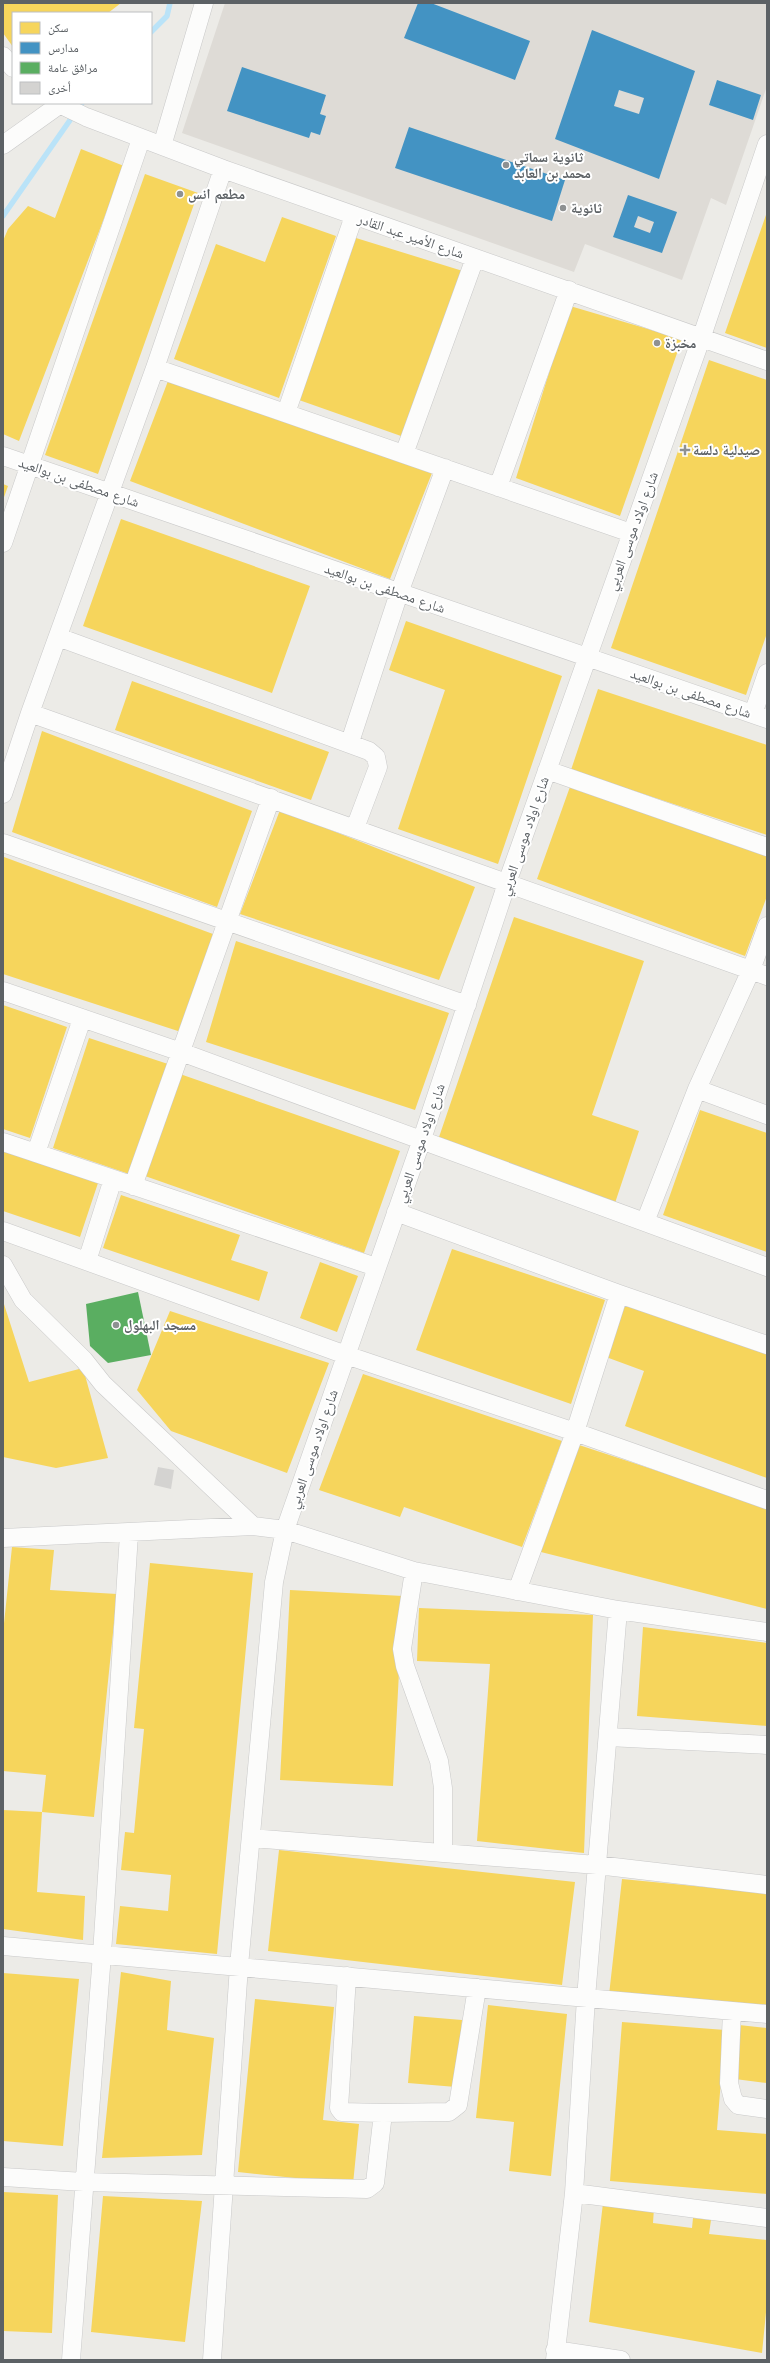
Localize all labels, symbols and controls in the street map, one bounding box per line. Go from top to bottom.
legend [12,12,152,104]
text: سكن [48,19,69,37]
text: مدارس [48,39,79,57]
text: مرافق عامة [48,59,98,77]
text: أخرى [48,79,71,97]
place label: ثانوية سماتي محمد بن العابد [514,147,591,183]
marker: ثانوية سماتي محمد بن العابد [501,160,511,170]
place label: مطعم انس [188,184,245,204]
marker: مطعم انس [175,189,185,199]
place label: ثانوية [571,198,602,218]
marker: ثانوية [558,203,568,213]
street label: شارع الأمير عبد القادر [354,208,467,264]
place label: مخبزة [665,333,696,353]
marker: مخبزة [652,338,662,348]
place label: صيدلية دلسة [693,440,760,460]
marker: صيدلية دلسة [680,445,690,455]
street label: شارع مصطفى بن بوالعيد [16,452,142,512]
street label: شارع اولاد موسى العربي [601,469,664,594]
street label: شارع مصطفى بن بوالعيد [322,558,448,618]
street label: شارع مصطفى بن بوالعيد [628,663,754,723]
street label: شارع اولاد موسى العربي [494,774,555,899]
street label: شارع اولاد موسى العربي [390,1081,451,1206]
place label: مسجد البهلول [124,1315,196,1335]
marker: مسجد البهلول [111,1320,121,1330]
street label: شارع اولاد موسى العربي [283,1387,344,1512]

